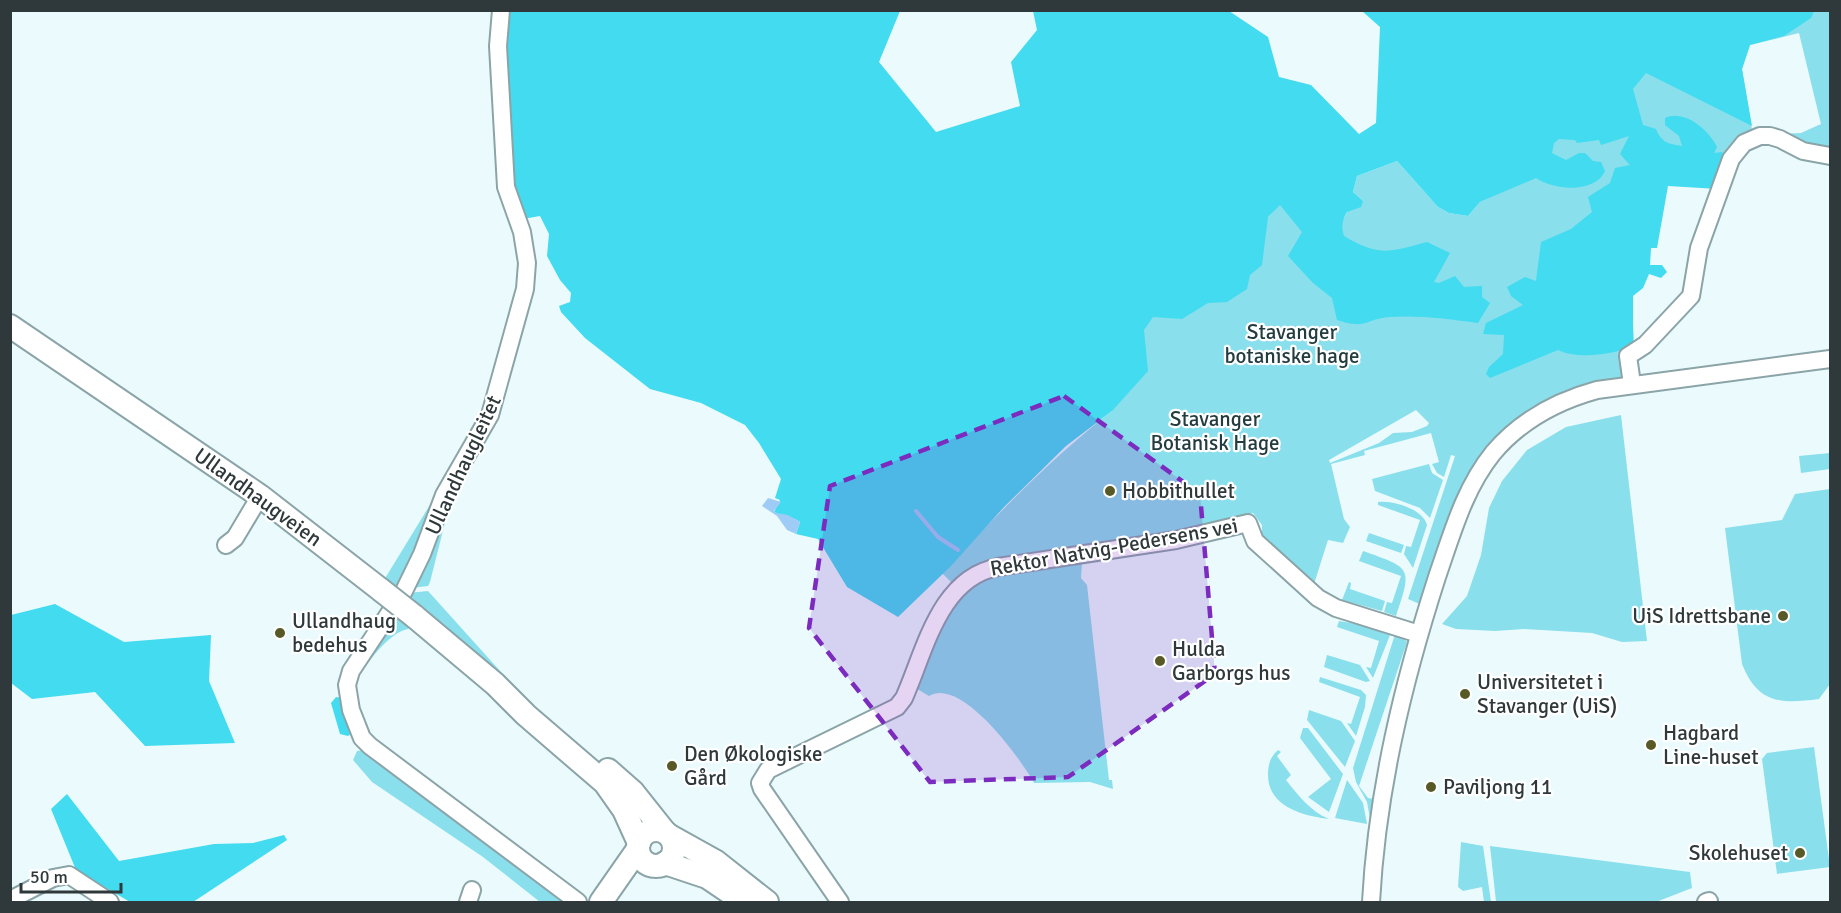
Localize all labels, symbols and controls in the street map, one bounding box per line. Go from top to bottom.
park label: Stavanger botaniske hage [1225,319,1359,369]
street label: Ullandhaugleitet [419,391,507,539]
park label: Stavanger Botanisk Hage [1150,406,1280,456]
street label: Ullandhaugveien [189,442,327,552]
place label: Hobbithullet [1122,478,1235,504]
marker: Hobbithullet [1103,484,1117,498]
street label: Rektor Natvig-Pedersens vei [988,512,1240,582]
place label: UiS Idrettsbane [1632,603,1771,629]
place label: Ullandhaug bedehus [292,608,396,658]
marker: UiS Idrettsbane [1776,609,1790,623]
marker: Ullandhaug bedehus [273,626,287,640]
place label: Hulda Garborgs hus [1172,636,1290,686]
marker: Hulda Garborgs hus [1153,654,1167,668]
place label: Universitetet i Stavanger (UiS) [1477,669,1617,719]
marker: Universitetet i Stavanger (UiS) [1458,687,1472,701]
place label: Hagbard Line-huset [1663,720,1759,770]
marker: Hagbard Line-huset [1644,738,1658,752]
place label: Den Økologiske Gård [684,741,822,791]
marker: Den Økologiske Gård [665,759,679,773]
place label: Paviljong 11 [1443,774,1552,800]
marker: Paviljong 11 [1424,780,1438,794]
place label: Skolehuset [1689,840,1788,866]
marker: Skolehuset [1793,846,1807,860]
scale bar [21,856,122,894]
text: 50 m [30,866,68,888]

